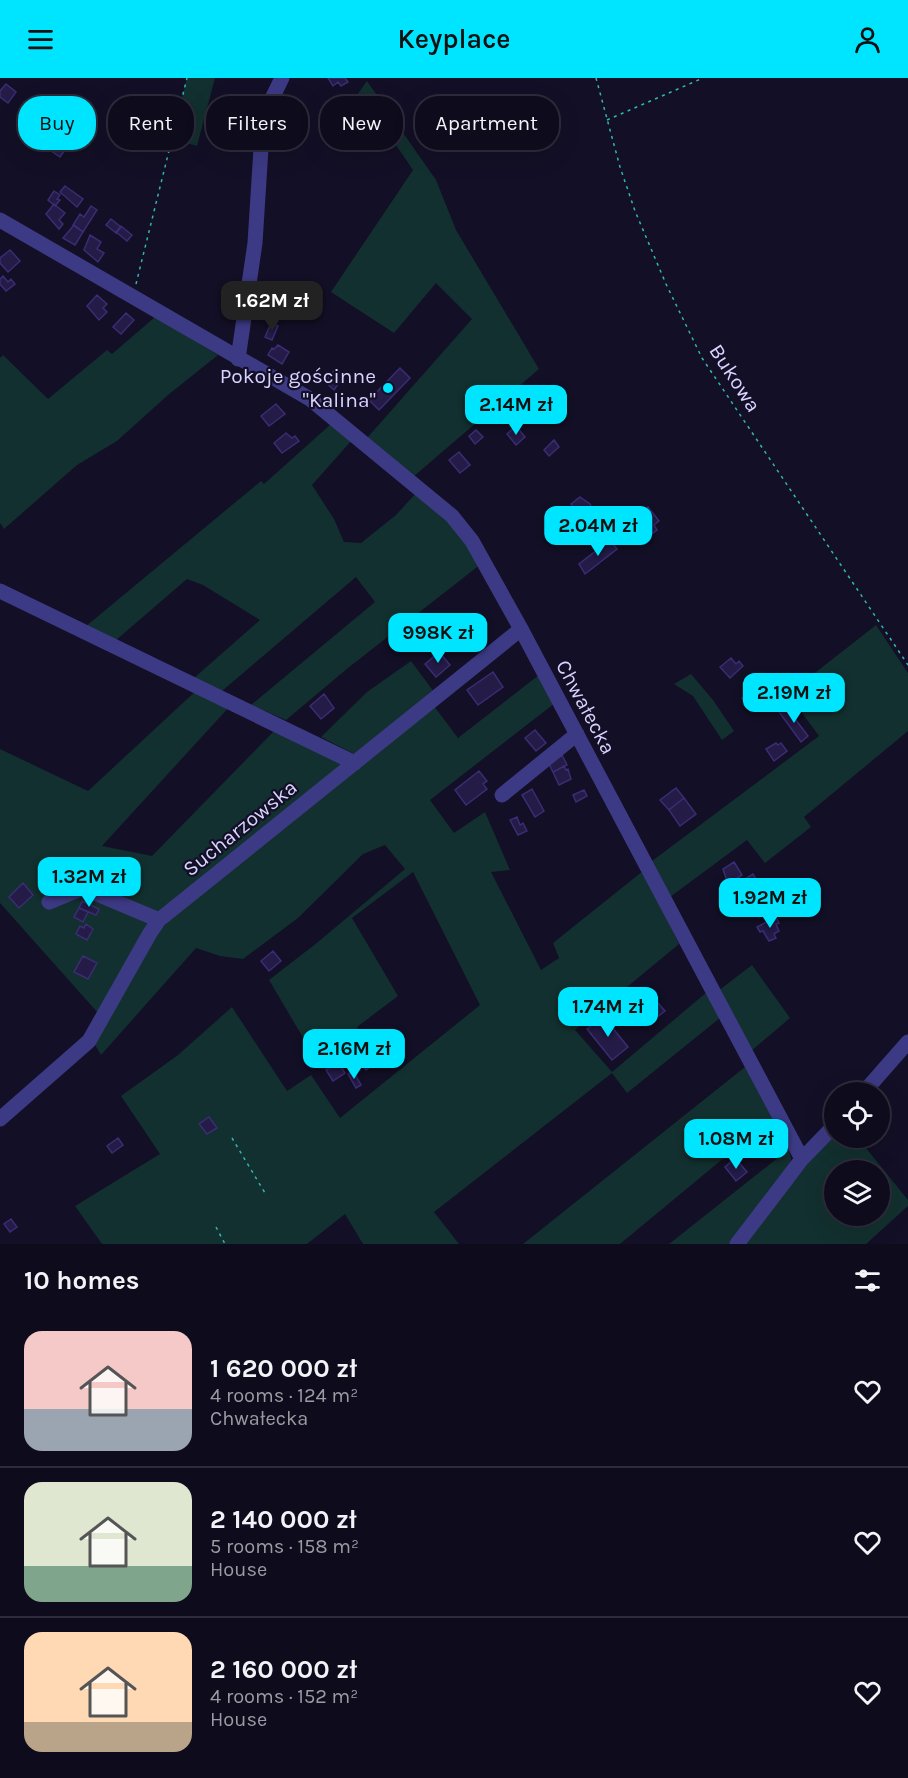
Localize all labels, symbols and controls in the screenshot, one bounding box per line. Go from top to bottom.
icon: menu [24,23,57,56]
text: Keyplace [397,23,511,55]
icon: person [851,23,884,56]
chip: Buy [18,96,96,150]
chip: Rent [108,96,194,150]
chip: Filters [206,96,308,150]
chip: New [320,96,403,150]
chip: Apartment [415,96,559,150]
pin: 1.62M zł [210,281,334,332]
text: 1.62M zł [235,289,309,312]
street label: Bukowa [704,340,766,416]
place label: Pokoje gościnne "Kalina" [220,364,376,412]
marker: Pokoje gościnne "Kalina" [381,381,395,395]
pin: 2.14M zł [454,385,578,436]
text: 2.14M zł [479,393,553,416]
pin: 2.04M zł [536,506,660,557]
text: 2.04M zł [558,514,638,537]
pin: 998K zł [383,613,493,664]
text: 998K zł [402,621,474,644]
street label: Chwałecka [551,656,621,758]
pin: 2.19M zł [732,673,856,724]
text: 2.19M zł [757,681,831,704]
street label: Sucharzowska [178,775,302,881]
pin: 1.32M zł [27,857,151,908]
text: 1.32M zł [52,865,126,888]
pin: 1.92M zł [708,878,832,929]
text: 1.92M zł [733,886,807,909]
pin: 1.74M zł [546,987,670,1038]
text: 1.74M zł [572,995,644,1018]
pin: 2.16M zł [292,1029,416,1080]
text: 2.16M zł [317,1037,391,1060]
map controls [824,1082,890,1226]
button: locate [824,1082,890,1148]
pin: 1.08M zł [674,1119,798,1170]
text: 1.08M zł [698,1127,774,1150]
button: layers [824,1160,890,1226]
icon: filters [851,1264,884,1297]
text: 10 homes [24,1265,139,1296]
text: 1 620 000 zł [210,1353,357,1384]
icon: home [72,1355,144,1427]
icon: heart [851,1375,884,1408]
text: 4 rooms · 124 m² [210,1384,358,1407]
text: Chwałecka [210,1407,308,1430]
text: 2 140 000 zł [210,1504,357,1535]
icon: home [72,1506,144,1578]
icon: heart [851,1526,884,1559]
text: 5 rooms · 158 m² [210,1535,359,1558]
text: House [210,1558,267,1581]
text: 2 160 000 zł [210,1654,357,1685]
icon: home [72,1656,144,1728]
icon: heart [851,1676,884,1709]
text: 4 rooms · 152 m² [210,1685,358,1708]
text: House [210,1708,267,1731]

